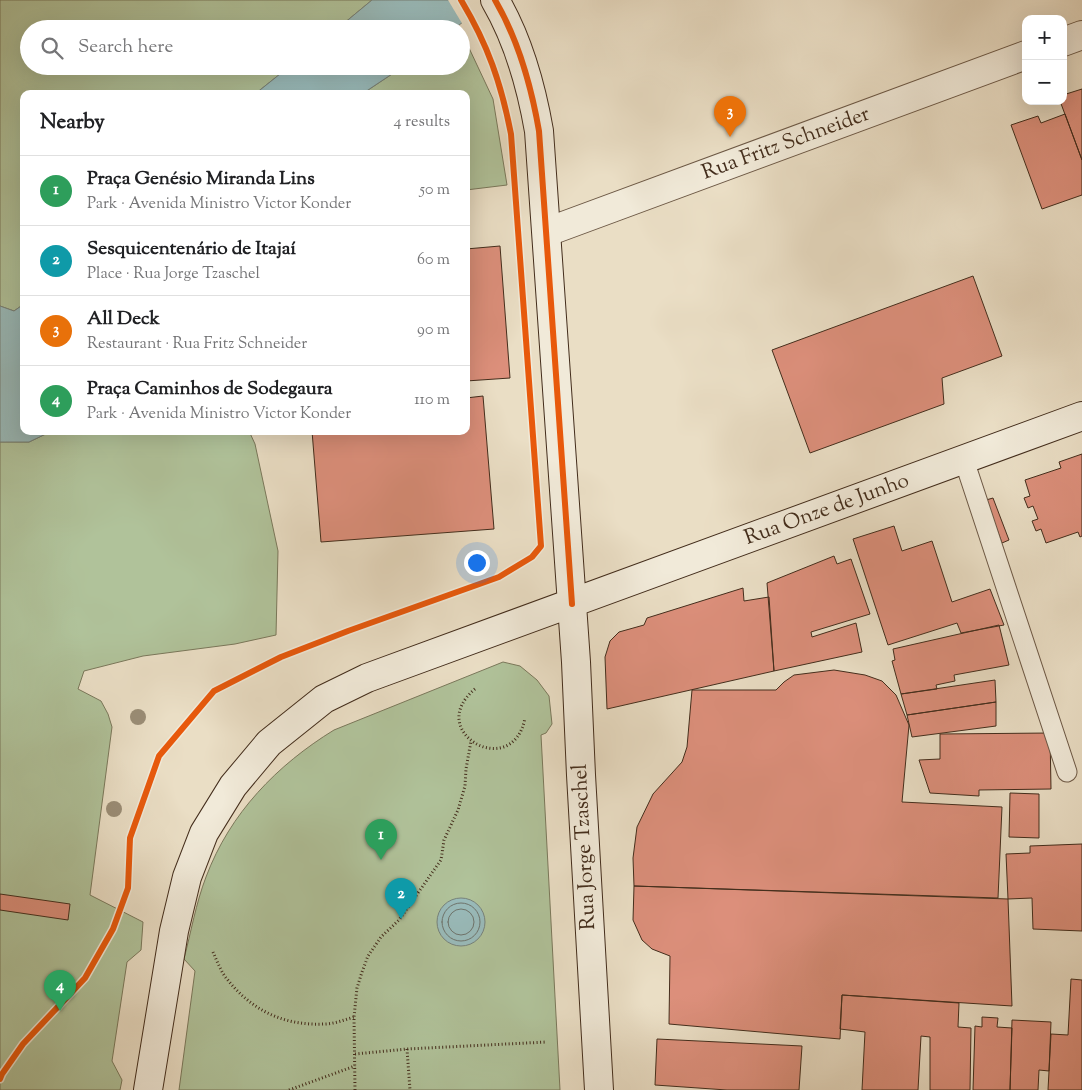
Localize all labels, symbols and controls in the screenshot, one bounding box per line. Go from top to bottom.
map controls [1022,15,1067,105]
button: + [1022,15,1067,60]
search box [20,20,470,75]
icon: search [38,34,66,62]
text: Search here [78,34,173,61]
button: − [1022,60,1067,105]
pin: 3 [714,96,746,137]
street label: Rua Fritz Schneider [698,100,874,188]
text: Nearby [40,108,105,138]
text: 4 results [394,111,450,134]
text: Praça Genésio Miranda Lins [87,166,315,193]
text: 1 [53,179,59,202]
text: 50 m [419,179,450,202]
text: Park · Avenida Ministro Victor Konder [87,193,351,216]
text: Sesquicentenário de Itajaí [87,236,296,263]
text: 2 [52,249,60,272]
text: 60 m [417,249,450,272]
text: Place · Rua Jorge Tzaschel [87,263,260,286]
text: All Deck [87,306,160,333]
text: 3 [53,319,59,342]
text: 90 m [417,319,450,342]
text: Restaurant · Rua Fritz Schneider [87,333,307,356]
text: Praça Caminhos de Sodegaura [87,376,333,403]
text: 4 [52,389,60,412]
text: 110 m [414,389,450,412]
text: Park · Avenida Ministro Victor Konder [87,403,351,426]
street label: Rua Onze de Junho [740,466,914,554]
your location [464,550,490,576]
street label: Rua Jorge Tzaschel [566,763,604,931]
pin: 1 [365,819,397,860]
pin: 2 [385,878,417,919]
pin: 4 [44,970,76,1011]

